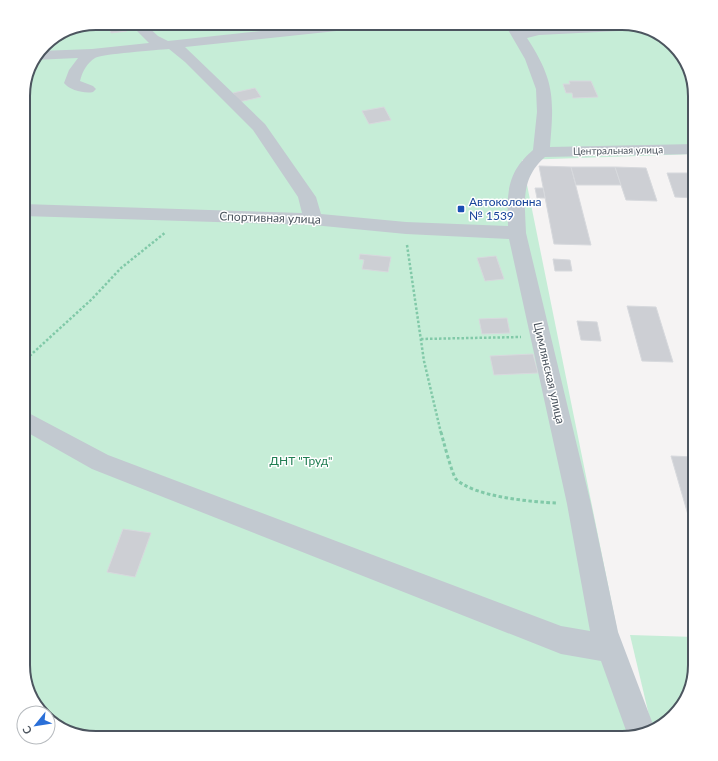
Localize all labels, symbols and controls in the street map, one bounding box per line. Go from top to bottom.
street label: Центральная улица [573,143,663,157]
place label: Автоколонна № 1539 [469,194,541,223]
marker: Автоколонна № 1539 [456,204,466,214]
street label: Спортивная улица [219,208,321,227]
street label: Цимлянская улица [530,321,568,425]
park label: ДНТ "Труд" [270,453,332,468]
north arrow [16,705,56,745]
text: С [19,723,34,737]

